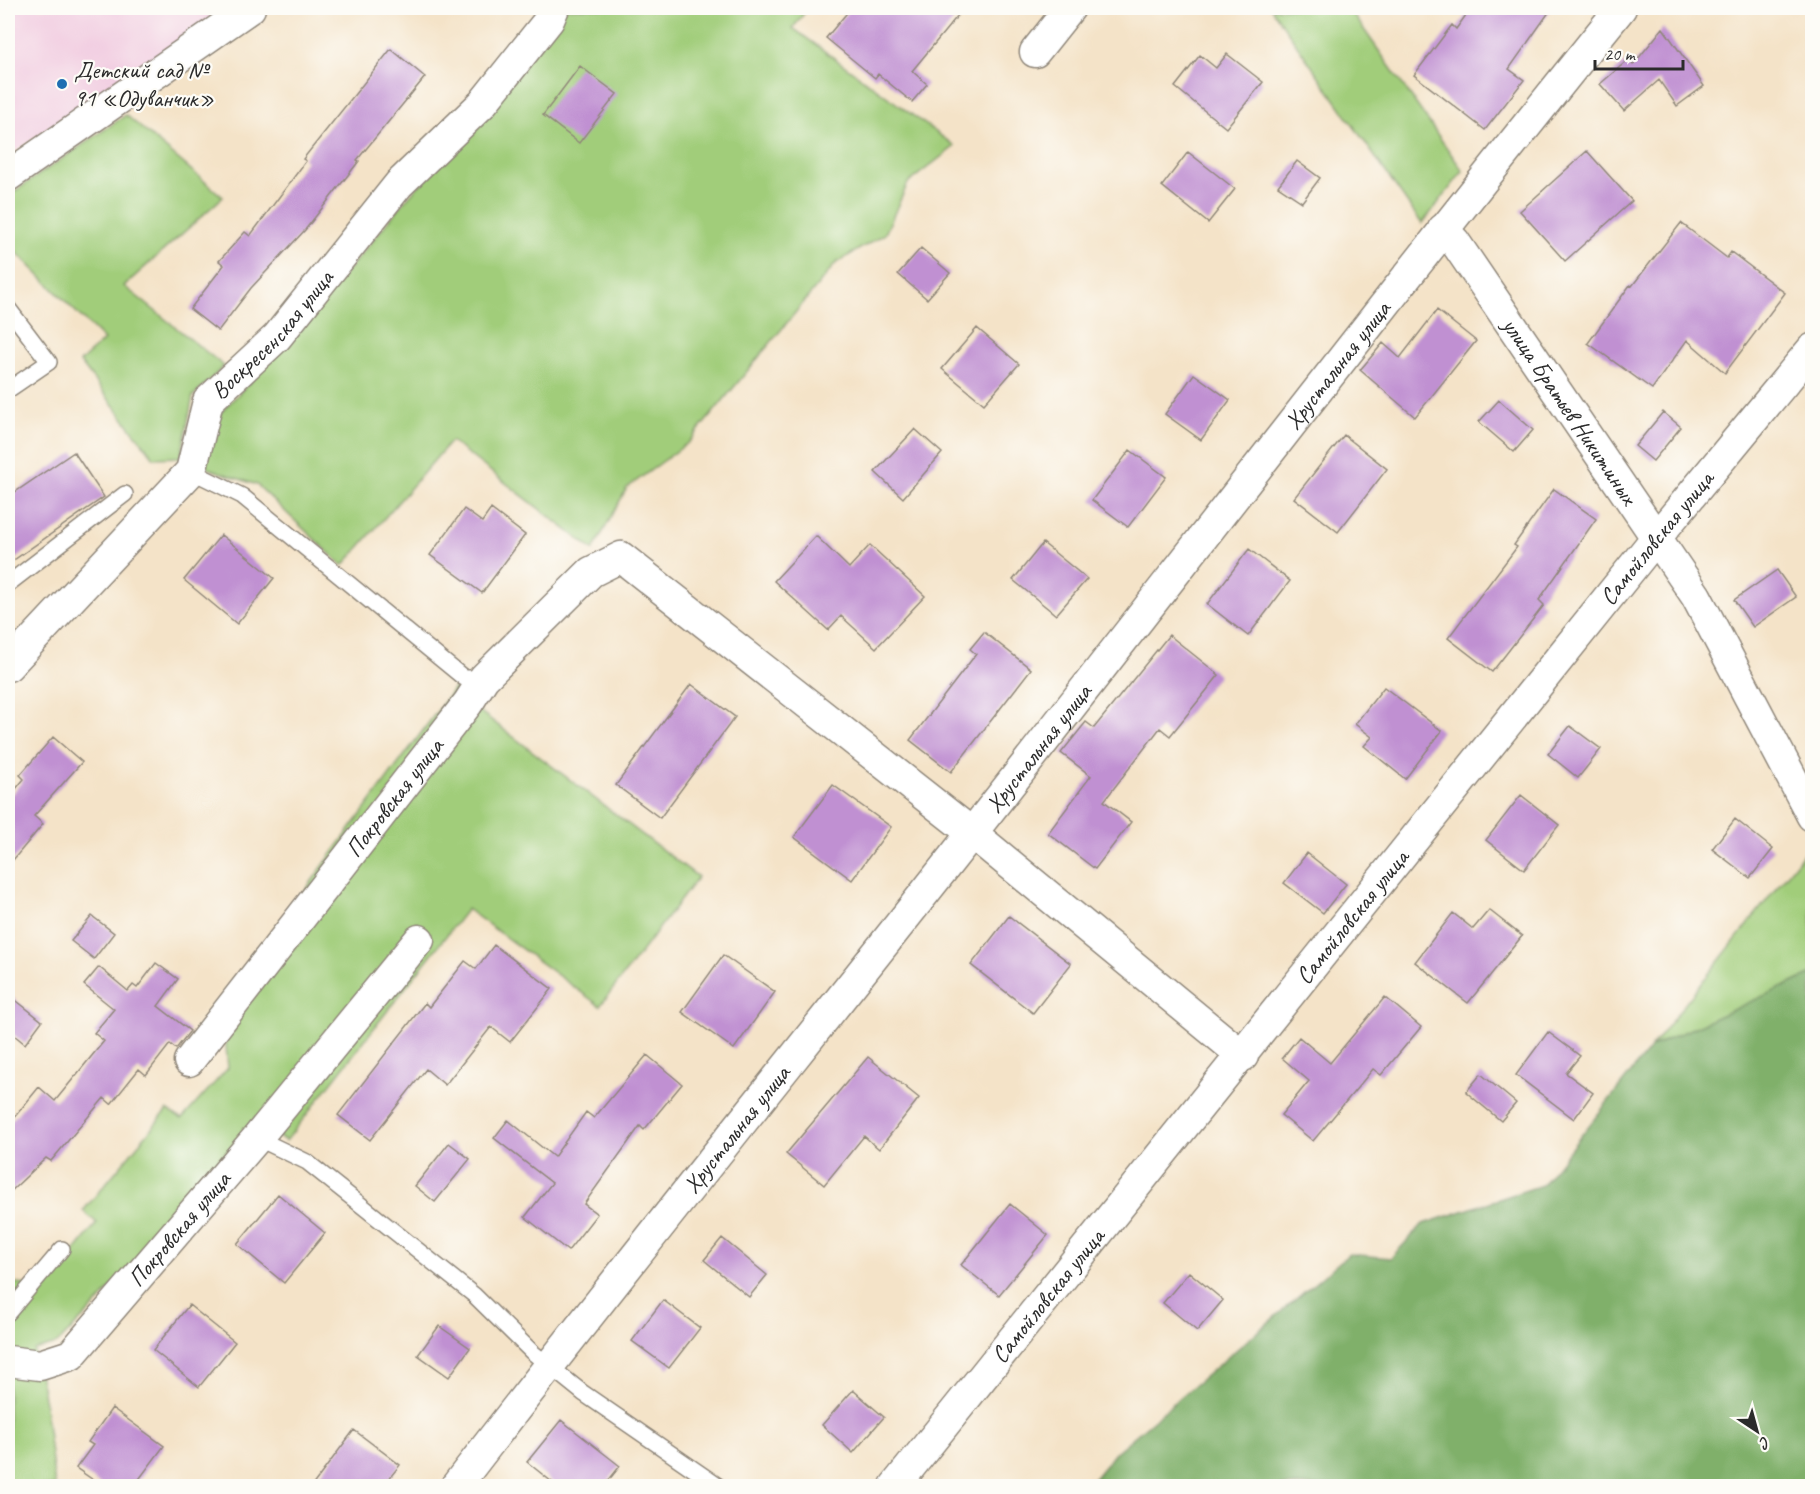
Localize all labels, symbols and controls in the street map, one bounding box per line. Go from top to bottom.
scale bar [1595,33,1684,71]
text: 20 m [1604,43,1637,65]
place label: Детский сад № 91 «Одуванчик» [74,55,214,113]
marker: Детский сад № 91 «Одуванчик» [55,77,69,91]
street label: Воскресенская улица [205,263,341,406]
street label: Хрустальная улица [1278,294,1398,435]
street label: улица Братьев Никитиных [1495,310,1645,511]
street label: Самойловская улица [1593,463,1721,611]
street label: Хрустальная улица [979,677,1099,819]
street label: Покровская улица [339,731,451,863]
street label: Самойловская улица [1289,842,1416,990]
street label: Хрустальная улица [677,1058,798,1199]
street label: Покровская улица [121,1164,238,1293]
street label: Самойловская улица [985,1221,1112,1369]
north arrow [1727,1401,1787,1461]
text: С [1754,1432,1774,1454]

